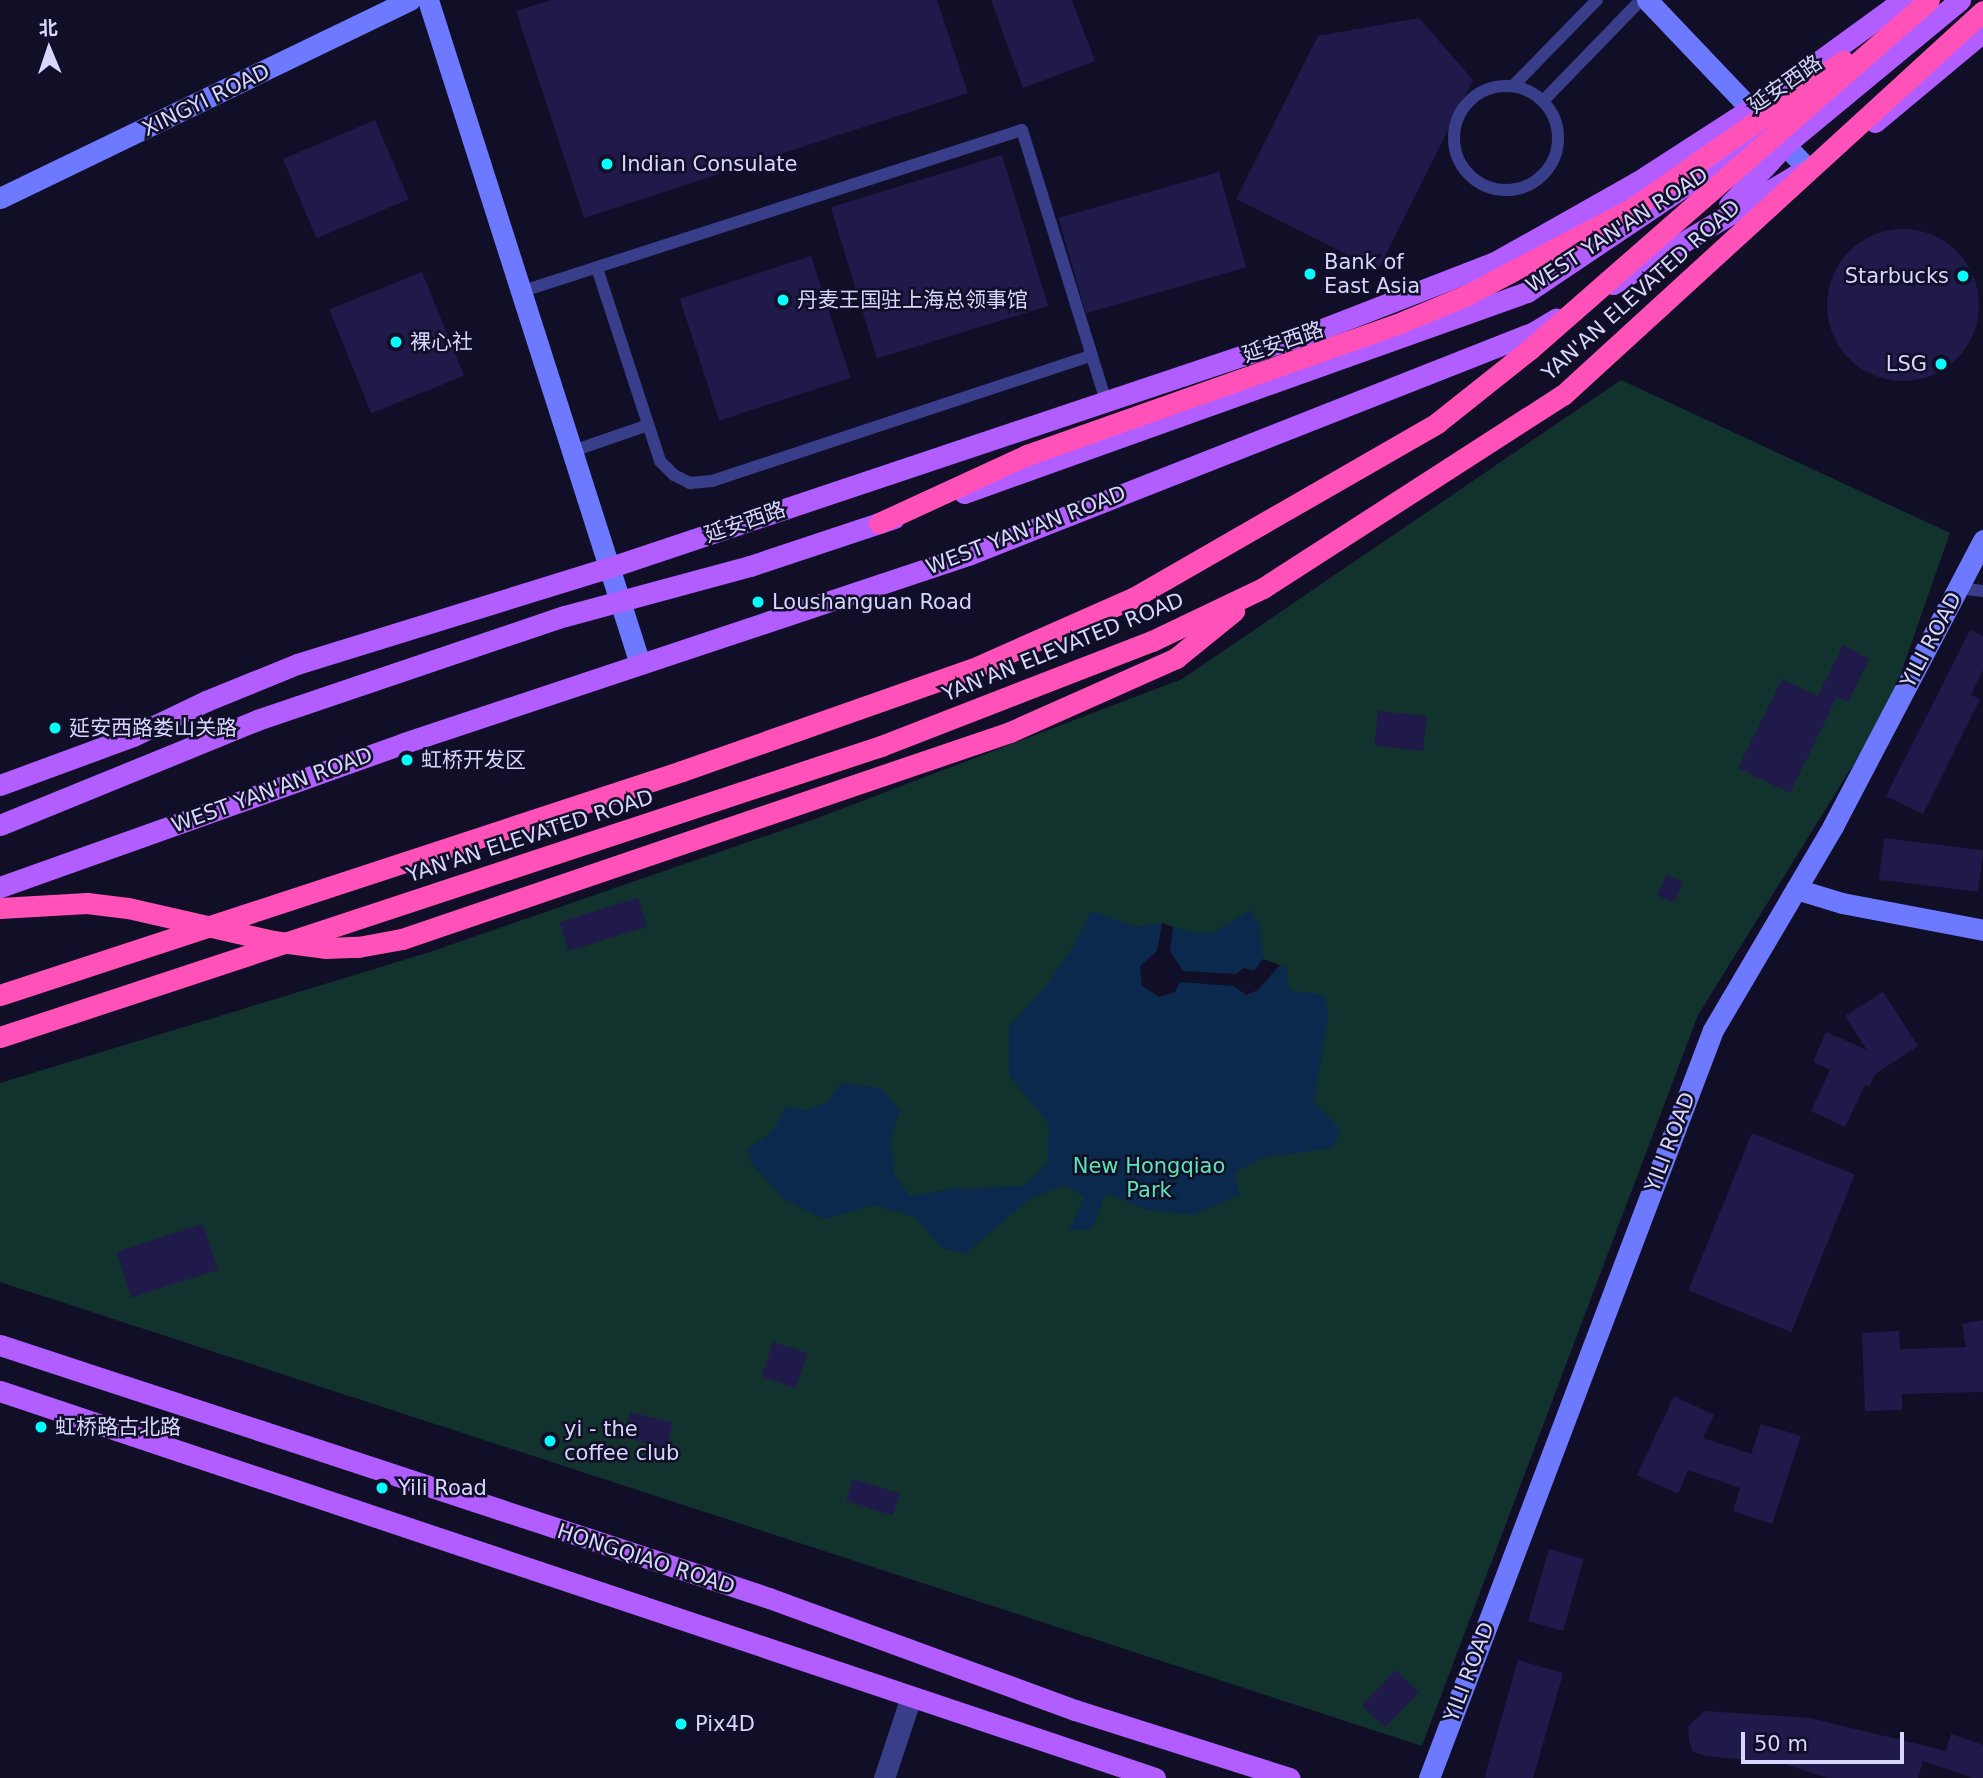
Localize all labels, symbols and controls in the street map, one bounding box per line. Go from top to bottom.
north arrow [14,14,84,84]
text: 北 [38,17,58,39]
street label: 延安西路 [1743,50,1827,118]
street label: XINGYI ROAD [138,58,274,142]
place label: Indian Consulate [621,151,797,177]
marker: Indian Consulate [599,156,615,172]
street label: WEST YAN'AN ROAD [1521,162,1713,298]
street label: YAN'AN ELEVATED ROAD [1537,194,1745,386]
place label: Bank of East Asia [1324,249,1420,299]
place label: Starbucks [1845,263,1949,289]
marker: Bank of East Asia [1302,266,1318,282]
marker: Starbucks [1955,268,1971,284]
place label: 丹麦王国驻上海总领事馆 [797,287,1028,313]
marker: 丹麦王国驻上海总领事馆 [775,292,791,308]
street label: 延安西路 [1239,316,1327,368]
place label: 裸心社 [410,329,473,355]
marker: 裸心社 [388,334,404,350]
place label: LSG [1886,351,1927,377]
marker: LSG [1933,356,1949,372]
street label: WEST YAN'AN ROAD [923,480,1129,580]
street label: 延安西路 [701,496,789,548]
street label: YAN'AN ELEVATED ROAD [939,587,1187,707]
street label: YILI ROAD [1895,588,1967,692]
place label: Loushanguan Road [772,589,972,615]
marker: Loushanguan Road [750,594,766,610]
place label: 延安西路娄山关路 [69,715,237,741]
marker: 延安西路娄山关路 [47,720,63,736]
street label: WEST YAN'AN ROAD [168,742,376,838]
place label: 虹桥开发区 [421,747,526,773]
marker: 虹桥开发区 [399,752,415,768]
street label: YAN'AN ELEVATED ROAD [403,784,657,888]
street label: YILI ROAD [1639,1089,1701,1195]
park label: New Hongqiao Park [1073,1153,1225,1203]
place label: 虹桥路古北路 [55,1414,181,1440]
place label: yi - the coffee club [564,1416,679,1466]
marker: 虹桥路古北路 [33,1419,49,1435]
marker: yi - the coffee club [542,1433,558,1449]
place label: Yili Road [398,1475,487,1501]
marker: Yili Road [372,1478,392,1498]
street label: HONGQIAO ROAD [554,1518,738,1600]
street label: YILI ROAD [1438,1619,1500,1725]
place label: Pix4D [695,1711,755,1737]
marker: Pix4D [673,1716,689,1732]
scale bar [1745,1718,1908,1762]
text: 50 m [1754,1732,1808,1756]

